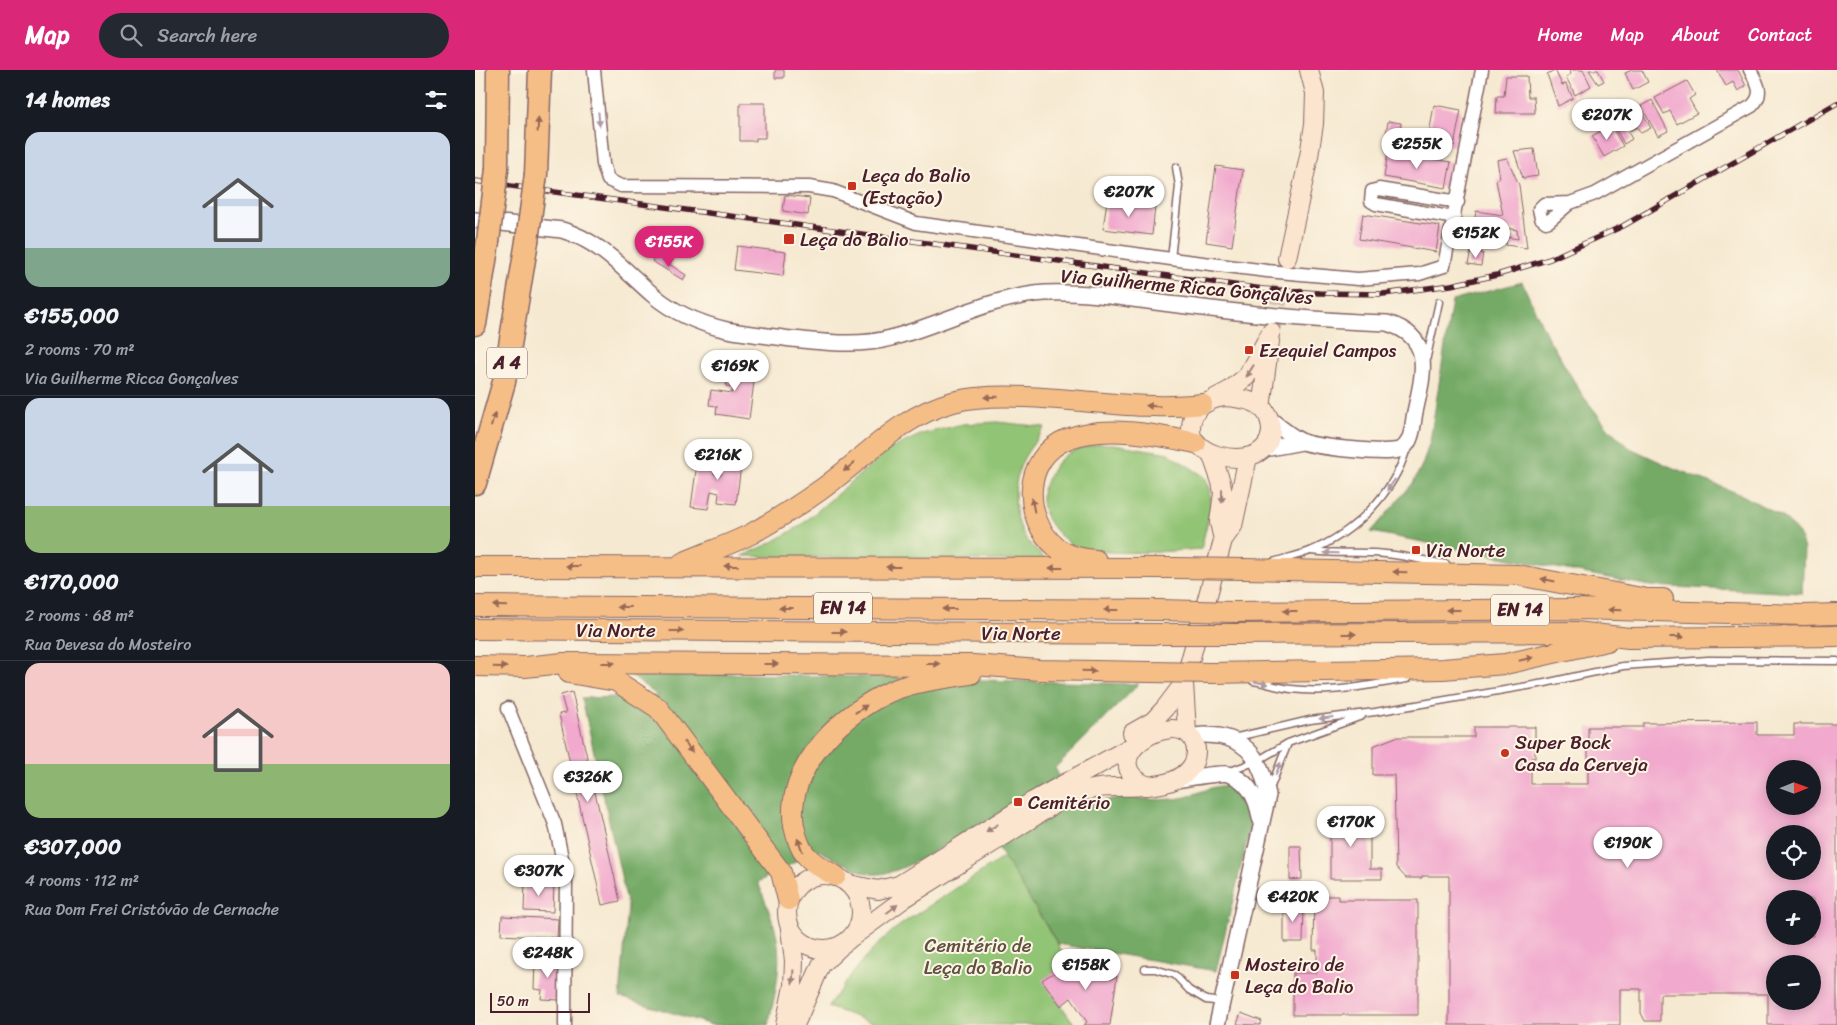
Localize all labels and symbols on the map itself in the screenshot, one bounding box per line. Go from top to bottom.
pin: €207K [1572,98,1642,141]
one-way arrow [595,111,603,127]
one-way arrow [535,117,543,133]
pin: €255K [1382,128,1452,170]
place label: Leça do Balio (Estação) [862,159,970,214]
pin: €207K [1094,176,1164,218]
marker: Leça do Balio (Estação) [846,180,858,192]
pin: €152K [1441,216,1511,259]
place label: Leça do Balio [800,223,908,256]
pin: €155K [634,226,704,268]
marker: Leça do Balio [782,232,796,246]
street label: Via Guilherme Ricca Gonçalves [1059,259,1315,314]
place label: Ezequiel Campos [1259,334,1397,367]
marker: Ezequiel Campos [1243,344,1255,356]
road number: A 4 [487,348,527,378]
pin: €169K [700,350,770,392]
one-way arrow [1245,364,1254,378]
one-way arrow [983,393,999,401]
one-way arrow [1145,402,1161,410]
one-way arrow [490,412,498,427]
pin: €216K [683,438,753,481]
one-way arrow [843,461,856,472]
one-way arrow [1386,478,1396,492]
one-way arrow [1218,488,1226,504]
one-way arrow [1028,496,1036,512]
place label: Via Norte [1426,534,1506,567]
marker: Via Norte [1410,544,1422,556]
one-way arrow [1323,549,1339,557]
one-way arrow [565,562,581,570]
one-way arrow [723,562,739,570]
one-way arrow [885,563,901,571]
one-way arrow [1048,564,1064,572]
one-way arrow [1391,568,1407,576]
one-way arrow [1540,576,1556,584]
road number: EN 14 [814,592,872,624]
road number: EN 14 [1491,594,1549,626]
one-way arrow [492,602,508,610]
one-way arrow [616,603,632,611]
one-way arrow [778,604,794,612]
one-way arrow [941,605,957,613]
one-way arrow [1103,606,1119,614]
one-way arrow [1445,606,1461,614]
one-way arrow [1607,606,1623,614]
one-way arrow [1282,607,1298,615]
street label: Via Norte [576,614,656,647]
street label: Via Norte [981,617,1061,650]
one-way arrow [669,627,685,635]
one-way arrow [832,628,848,636]
one-way arrow [1342,630,1358,638]
one-way arrow [1670,633,1686,641]
one-way arrow [1518,655,1533,663]
one-way arrow [600,659,616,667]
one-way arrow [763,660,779,668]
one-way arrow [925,661,941,669]
one-way arrow [492,663,508,671]
one-way arrow [1081,667,1097,675]
one-way arrow [1253,679,1269,687]
one-way arrow [855,704,868,713]
one-way arrow [1318,714,1334,722]
place label: Super Bock Casa da Cerveja [1515,726,1648,781]
one-way arrow [682,740,693,753]
marker: Super Bock Casa da Cerveja [1499,747,1511,759]
pin: €326K [553,760,623,803]
north arrow [1766,760,1821,815]
one-way arrow [1274,761,1282,776]
place label: Cemitério [1028,786,1111,819]
marker: Cemitério [1012,796,1024,808]
pin: €170K [1316,806,1386,848]
one-way arrow [985,823,999,832]
pin: €190K [1593,826,1663,869]
one-way arrow [796,838,804,852]
pin: €307K [504,854,574,897]
pin: €420K [1258,880,1328,923]
one-way arrow [885,903,898,914]
park label: Cemitério de Leça do Balio [924,929,1032,984]
pin: €248K [513,936,583,979]
pin: €158K [1051,948,1121,991]
place label: Mosteiro de Leça do Balio [1245,948,1353,1003]
marker: Mosteiro de Leça do Balio [1229,969,1241,981]
one-way arrow [789,970,797,986]
scale bar [490,990,590,1013]

